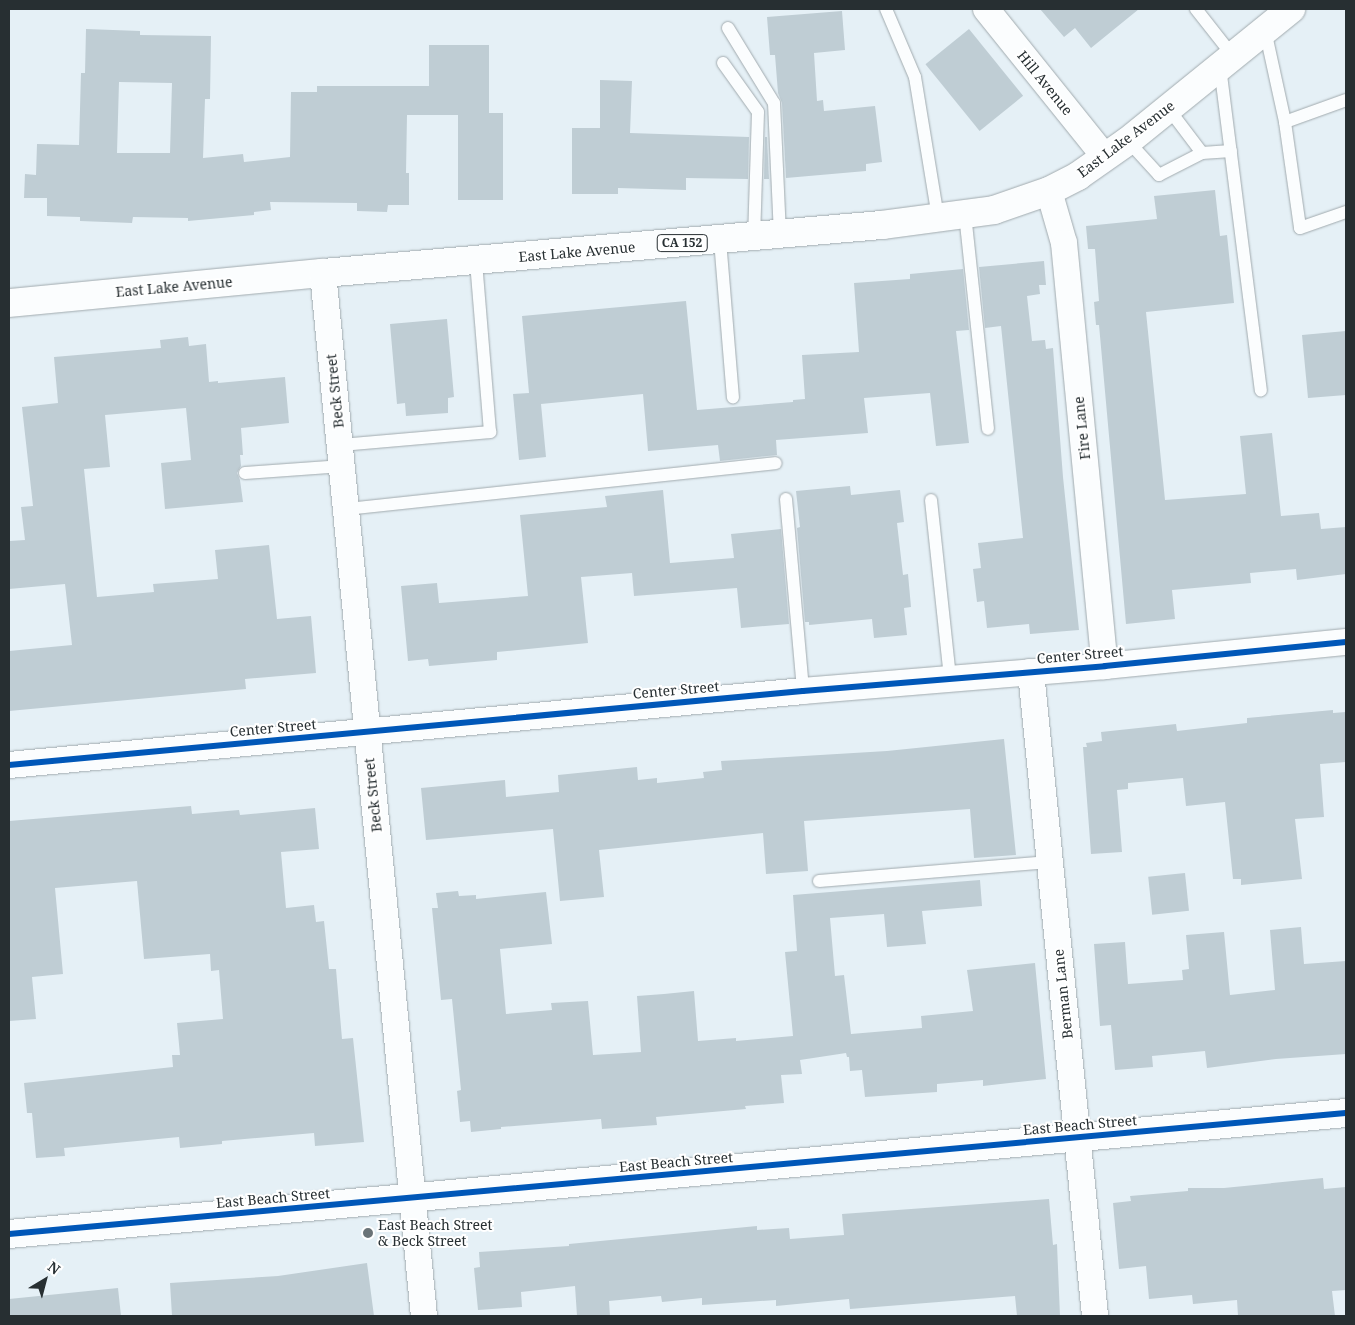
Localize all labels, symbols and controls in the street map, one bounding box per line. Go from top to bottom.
street label: Hill Avenue [1014,47,1076,119]
street label: East Lake Avenue [1074,97,1178,181]
road number: CA 152 [656,234,708,252]
street label: East Lake Avenue [518,239,636,265]
street label: East Lake Avenue [115,274,233,300]
street label: Beck Street [323,353,347,429]
street label: Fire Lane [1070,396,1094,460]
street label: Center Street [1036,643,1124,667]
street label: Center Street [632,678,720,702]
street label: Center Street [229,716,317,740]
street label: Beck Street [361,757,385,833]
street label: Berman Lane [1050,948,1076,1040]
street label: East Beach Street [1022,1112,1138,1138]
street label: East Beach Street [618,1149,734,1175]
street label: East Beach Street [215,1185,331,1211]
place label: East Beach Street & Beck Street [378,1217,492,1250]
marker: East Beach Street & Beck Street [362,1227,374,1239]
north arrow [20,1255,70,1305]
text: N [44,1257,64,1279]

